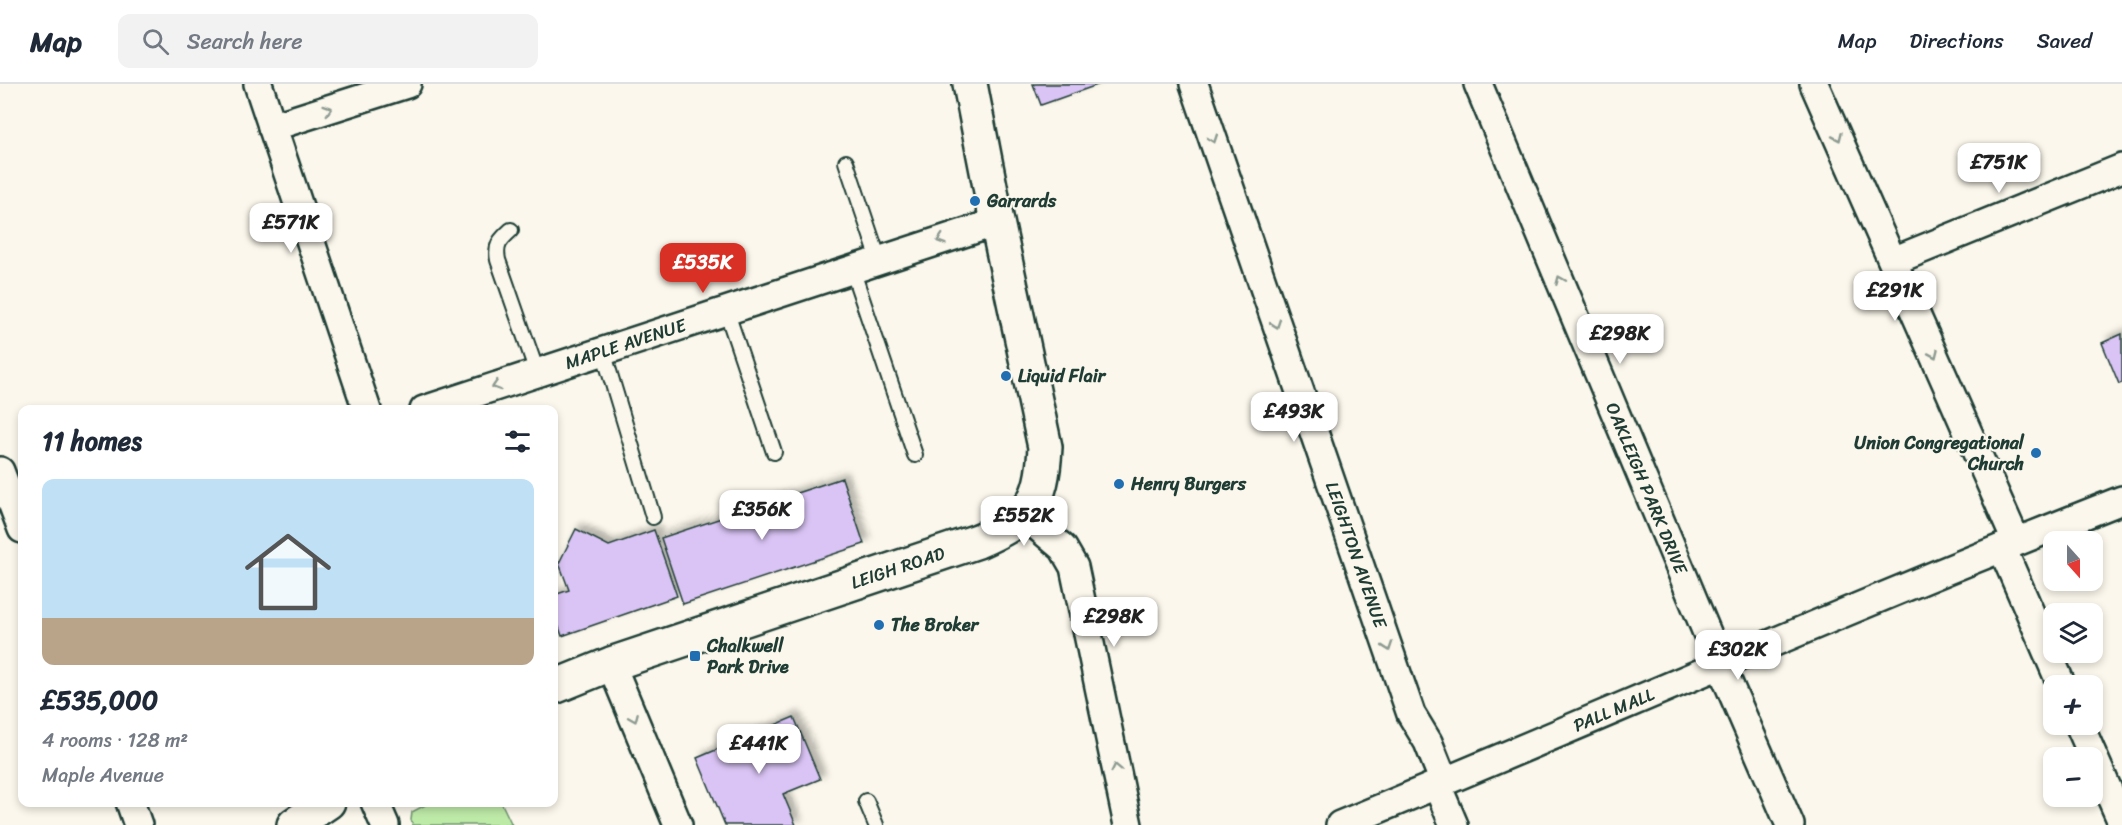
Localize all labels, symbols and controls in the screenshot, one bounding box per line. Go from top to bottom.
search box [118,14,538,68]
text: Map [30,17,82,66]
text: Search here [187,22,303,61]
text: Map [1838,22,1876,60]
text: Directions [1909,22,2004,60]
text: Saved [2037,22,2092,60]
icon: search [139,25,172,58]
one-way arrow [322,104,333,116]
one-way arrow [1831,131,1843,142]
one-way arrow [1206,133,1218,144]
pin: £751K [1957,143,2041,194]
text: £751K [1972,145,2026,180]
place label: Garrards [986,185,1057,217]
marker: Garrards [968,194,982,208]
pin: £571K [249,203,333,254]
text: £571K [264,205,318,240]
one-way arrow [936,232,947,245]
pin: £535K [661,243,745,294]
text: £535K [674,245,732,280]
pin: £291K [1853,271,1937,322]
text: £291K [1867,273,1923,308]
one-way arrow [1555,276,1567,287]
street label: MAPLE AVENUE [561,309,691,379]
pin: £298K [1578,314,1662,365]
text: £298K [1591,316,1649,351]
one-way arrow [1269,318,1282,329]
one-way arrow [1927,348,1939,359]
place label: Liquid Flair [1018,360,1107,392]
marker: Liquid Flair [999,369,1013,383]
one-way arrow [491,378,502,391]
pin: £493K [1252,392,1336,443]
text: £493K [1265,394,1323,429]
street label: OAKLEIGH PARK DRIVE [1597,397,1697,580]
text: 11 homes [42,418,142,464]
icon: filters [501,425,534,458]
place label: Union Congregational Church [1854,427,2025,480]
marker: Union Congregational Church [2029,446,2043,460]
place label: Henry Burgers [1130,468,1247,500]
marker: Henry Burgers [1112,477,1126,491]
street label: LEIGHTON AVENUE [1316,477,1397,633]
pin: £356K [720,490,804,541]
text: £356K [733,492,791,527]
pin: £552K [982,496,1066,547]
text: £552K [995,498,1053,533]
icon: home [234,518,342,626]
north arrow [2043,531,2103,591]
map controls [2043,531,2103,807]
street label: LEIGH ROAD [846,537,949,599]
pin: £298K [1072,597,1156,648]
text: £298K [1085,599,1143,634]
button: layers [2043,603,2103,663]
place label: The Broker [891,609,980,641]
marker: The Broker [872,618,886,632]
place label: Chalkwell Park Drive [706,630,789,683]
pin: £302K [1696,630,1780,681]
text: £302K [1709,632,1767,667]
one-way arrow [1380,641,1393,652]
marker: Chalkwell Park Drive [688,649,702,663]
button: + [2043,675,2103,735]
text: £535,000 [42,677,158,723]
street label: PALL MALL [1568,678,1660,741]
one-way arrow [626,712,638,723]
text: 4 rooms · 128 m² [42,723,188,758]
pin: £441K [717,724,801,775]
text: £441K [731,726,787,761]
button: − [2043,747,2103,807]
text: Maple Avenue [42,758,164,793]
one-way arrow [1110,763,1123,773]

